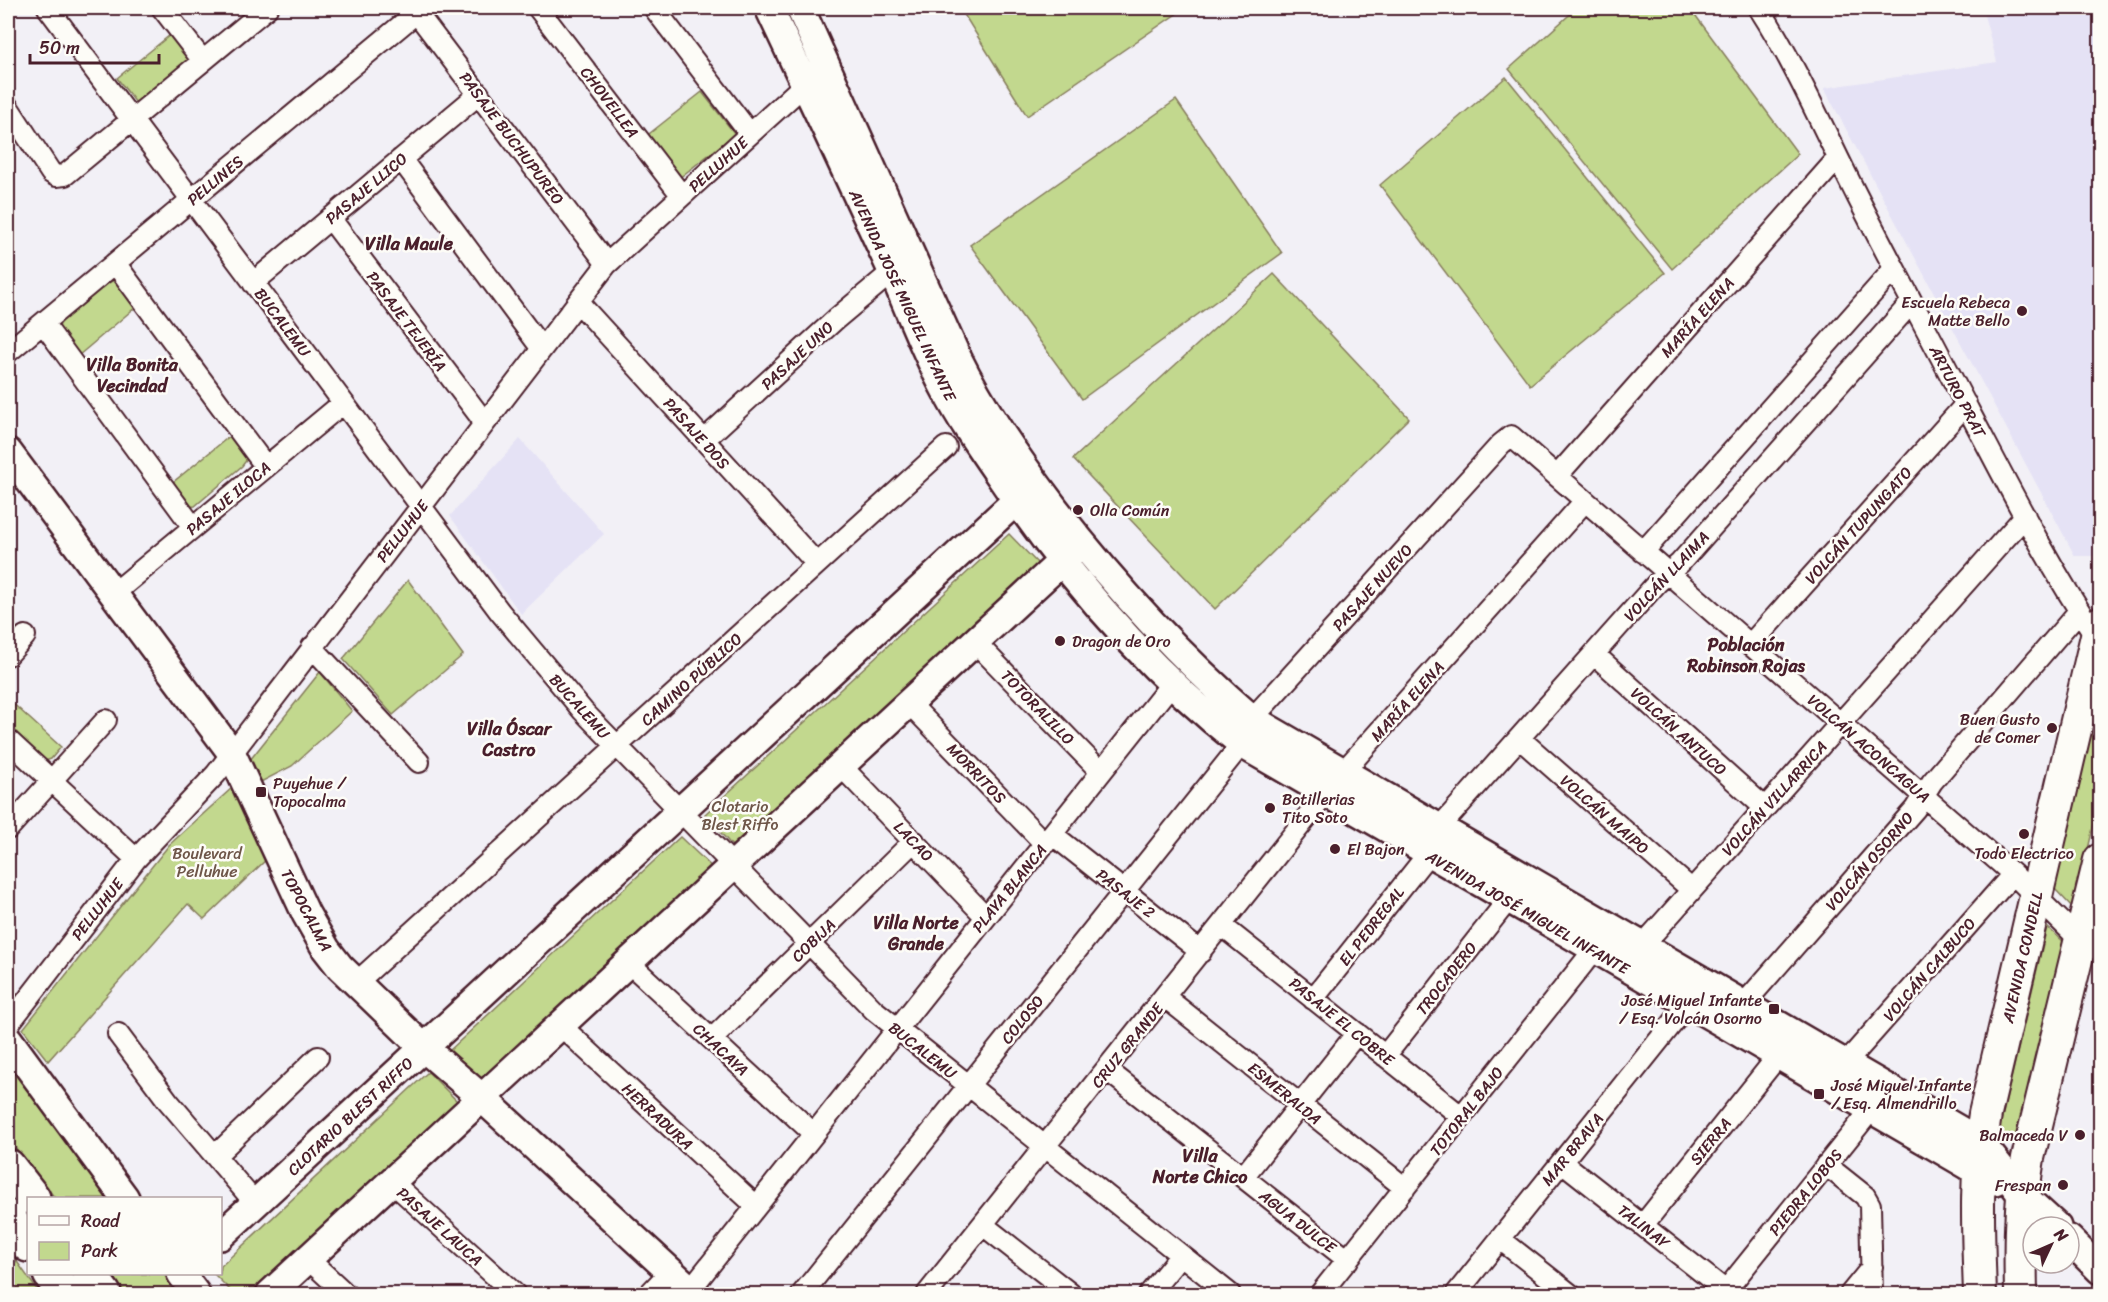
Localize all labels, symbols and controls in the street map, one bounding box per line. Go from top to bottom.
scale bar [30,27,159,65]
text: 50 m [39,32,80,64]
street label: CHOVELLEA [573,60,647,145]
street label: PASAJE BUCHUPUREO [452,65,572,211]
street label: PELLUHUE [681,128,756,200]
street label: PASAJE LLICO [318,145,414,232]
street label: PELLINES [180,148,251,213]
street label: AVENIDA JOSÉ MIGUEL INFANTE [840,183,965,407]
district label: Villa Maule [365,228,454,260]
street label: PASAJE TEJERÍA [359,265,454,378]
street label: MARÍA ELENA [1653,270,1742,364]
street label: BUCALEMU [247,281,319,364]
place label: Escuela Rebeca Matte Bello [1901,288,2010,335]
marker: Escuela Rebeca Matte Bello [2015,304,2029,318]
street label: PASAJE UNO [754,313,841,397]
street label: ARTURO PRAT [1921,339,1995,444]
district label: Villa Bonita Vecindad [86,349,179,402]
street label: PASAJE DOS [656,390,737,476]
street label: PASAJE ILOCA [179,454,278,543]
street label: VOLCÁN TUPUNGATO [1797,460,1920,591]
street label: PELLUHUE [368,493,437,569]
place label: Olla Común [1090,496,1170,525]
marker: Olla Común [1071,503,1085,517]
street label: VOLCÁN LLAIMA [1616,524,1717,629]
street label: PASAJE NUEVO [1325,537,1420,638]
street label: CAMINO PÚBLICO [634,625,749,733]
place label: Dragon de Oro [1072,627,1171,656]
district label: Población Robinson Rojas [1686,629,1805,682]
marker: Dragon de Oro [1053,634,1067,648]
street label: MARÍA ELENA [1363,654,1452,748]
street label: TOTORALILLO [994,662,1082,752]
street label: BUCALEMU [542,667,618,746]
street label: VOLCÁN ANTUCO [1623,680,1734,783]
street label: VOLCÁN ACONCAGUA [1800,686,1937,810]
place label: Buen Gusto de Comer [1960,705,2041,752]
district label: Villa Óscar Castro [467,713,553,766]
marker: Buen Gusto de Comer [2045,721,2059,735]
street label: VOLCÁN VILLARRICA [1714,734,1835,863]
street label: MORRITOS [939,736,1014,811]
street label: VOLCÁN MAIPO [1553,767,1656,862]
place label: Puyehue / Topocalma [273,769,347,816]
marker: Puyehue / Topocalma [254,785,268,799]
place label: Botillerias Tito Soto [1282,785,1355,832]
park label: Clotario Blest Riffo [701,792,779,839]
marker: Botillerias Tito Soto [1263,801,1277,815]
street label: VOLCÁN OSORNO [1818,805,1921,918]
street label: LACAO [886,814,941,869]
marker: Todo Electrico [2017,827,2031,841]
place label: El Bajon [1347,835,1405,864]
street label: PLAYA BLANCA [964,837,1055,939]
park label: Boulevard Pelluhue [172,839,243,886]
place label: Todo Electrico [1974,839,2074,868]
marker: El Bajon [1328,842,1342,856]
street label: AVENIDA JOSÉ MIGUEL INFANTE [1419,842,1636,983]
street label: PASAJE 2 [1090,861,1162,926]
street label: TOPOCALMA [272,863,341,957]
street label: PELLUHUE [63,871,132,947]
street label: EL PEDREGAL [1331,880,1412,973]
street label: AVENIDA CONDELL [1993,888,2052,1027]
district label: Villa Norte Grande [873,907,960,960]
street label: VOLCÁN CALBUCO [1875,910,1983,1028]
street label: COBIJA [784,911,843,969]
street label: TROCADERO [1408,935,1485,1022]
street label: PASAJE EL COBRE [1282,969,1402,1074]
place label: José Miguel Infante / Esq. Volcán Osorno [1619,986,1762,1033]
street label: COLOSO [993,988,1052,1051]
street label: CRUZ GRANDE [1084,995,1172,1095]
marker: José Miguel Infante / Esq. Volcán Osorno [1767,1002,1781,1016]
street label: BUCALEMU [882,1014,964,1087]
street label: CHACAYA [686,1015,756,1083]
street label: CLOTARIO BLEST RIFFO [280,1050,421,1183]
street label: ESMERALDA [1241,1054,1328,1133]
street label: TOTORAL BAJO [1422,1060,1511,1163]
place label: José Miguel Infante / Esq. Almendrillo [1830,1071,1972,1118]
street label: HERRADURA [615,1075,700,1158]
marker: José Miguel Infante / Esq. Almendrillo [1812,1087,1826,1101]
street label: MAR BRAVA [1534,1106,1611,1193]
street label: SIERRA [1682,1111,1739,1172]
place label: Balmaceda V [1979,1121,2068,1150]
marker: Balmaceda V [2073,1128,2087,1142]
district label: Villa Norte Chico [1152,1140,1248,1193]
street label: PIEDRA LOBOS [1761,1142,1850,1242]
place label: Frespan [1995,1171,2051,1200]
marker: Frespan [2056,1178,2070,1192]
street label: PASAJE LAUCA [390,1179,490,1273]
street label: AGUA DULCE [1252,1181,1344,1262]
street label: TALINAY [1611,1196,1677,1257]
legend [27,1197,222,1275]
text: Road [81,1205,121,1237]
north arrow [2021,1215,2081,1275]
text: N [2046,1220,2076,1250]
text: Park [81,1235,118,1267]

